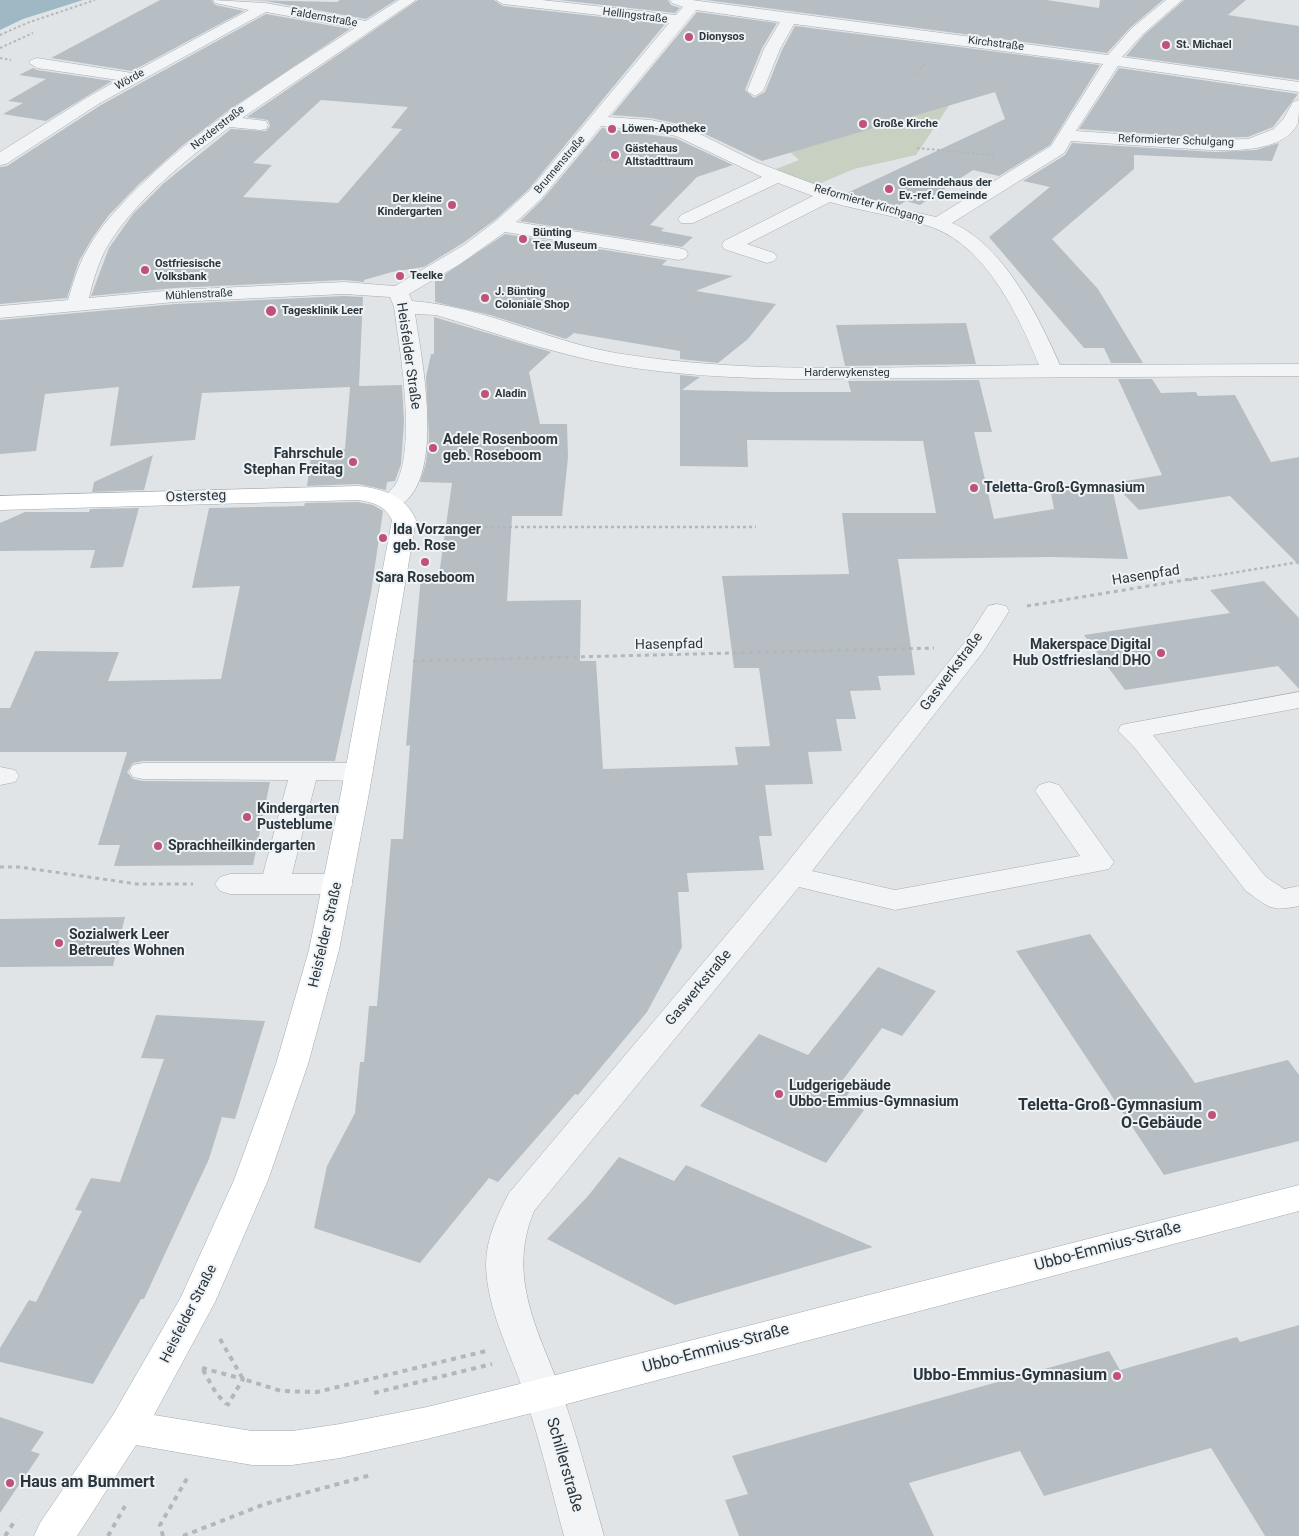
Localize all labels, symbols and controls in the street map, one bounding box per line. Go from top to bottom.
street label: Hellingstraße [602,5,668,27]
street label: Faldernstraße [290,6,358,30]
place label: Dionysos [699,30,744,44]
marker: Dionysos [683,31,695,43]
street label: Kirchstraße [967,34,1025,54]
place label: St. Michael [1176,38,1232,52]
marker: St. Michael [1160,39,1172,51]
street label: Wörde [113,67,147,93]
street label: Norderstraße [188,103,248,153]
place label: Große Kirche [873,117,938,131]
marker: Große Kirche [857,118,869,130]
place label: Löwen-Apotheke [622,122,706,136]
marker: Löwen-Apotheke [606,123,618,135]
street label: Reformierter Schulgang [1118,132,1234,150]
street label: Brunnenstraße [532,133,588,197]
place label: Gästehaus Altstadttraum [625,142,693,168]
marker: Gästehaus Altstadttraum [609,149,621,161]
place label: Gemeindehaus der Ev.-ref. Gemeinde [899,176,992,202]
street label: Reformierter Kirchgang [812,182,926,226]
marker: Gemeindehaus der Ev.-ref. Gemeinde [883,183,895,195]
place label: Der kleine Kindergarten [378,192,442,218]
marker: Der kleine Kindergarten [446,199,458,211]
place label: Bünting Tee Museum [533,226,597,252]
marker: Bünting Tee Museum [517,233,529,245]
place label: Ostfriesische Volksbank [155,257,221,283]
marker: Ostfriesische Volksbank [139,264,151,276]
place label: Teelke [410,269,443,283]
marker: Teelke [394,270,406,282]
place label: J. Bünting Coloniale Shop [495,285,569,311]
street label: Mühlenstraße [165,287,233,303]
marker: J. Bünting Coloniale Shop [479,292,491,304]
street label: Heisfelder Straße [392,301,424,411]
marker: Tagesklinik Leer [264,304,278,318]
place label: Tagesklinik Leer [282,304,363,318]
street label: Harderwykensteg [804,366,890,380]
place label: Aladin [495,387,526,401]
marker: Aladin [479,388,491,400]
place label: Adele Rosenboom geb. Roseboom [443,432,558,464]
marker: Adele Rosenboom geb. Roseboom [427,442,439,454]
place label: Fahrschule Stephan Freitag [244,446,343,478]
marker: Fahrschule Stephan Freitag [347,456,359,468]
place label: Teletta-Groß-Gymnasium [984,480,1145,496]
marker: Teletta-Groß-Gymnasium [968,482,980,494]
street label: Ostersteg [165,488,227,506]
place label: Ida Vorzanger geb. Rose [393,522,481,554]
marker: Ida Vorzanger geb. Rose [377,532,389,544]
marker: Sara Roseboom [419,556,431,568]
street label: Hasenpfad [1111,562,1181,590]
place label: Sara Roseboom [375,570,475,586]
street label: Gaswerkstraße [917,629,987,715]
street label: Hasenpfad [635,636,703,654]
place label: Makerspace Digital Hub Ostfriesland DHO [1013,637,1151,670]
marker: Makerspace Digital Hub Ostfriesland DHO [1155,647,1167,659]
place label: Kindergarten Pusteblume [257,801,339,834]
marker: Kindergarten Pusteblume [241,811,253,823]
place label: Sprachheilkindergarten [168,838,315,854]
marker: Sprachheilkindergarten [152,840,164,852]
street label: Heisfelder Straße [306,881,346,989]
place label: Sozialwerk Leer Betreutes Wohnen [69,927,185,960]
marker: Sozialwerk Leer Betreutes Wohnen [53,937,65,949]
street label: Gaswerkstraße [662,947,736,1029]
place label: Ludgerigebäude Ubbo-Emmius-Gymnasium [789,1078,959,1110]
marker: Ludgerigebäude Ubbo-Emmius-Gymnasium [773,1088,785,1100]
place label: Teletta-Groß-Gymnasium O-Gebäude [1018,1096,1202,1134]
marker: Teletta-Groß-Gymnasium O-Gebäude [1206,1109,1218,1121]
street label: Ubbo-Emmius-Straße [1033,1218,1183,1276]
street label: Heisfelder Straße [157,1262,221,1366]
street label: Ubbo-Emmius-Straße [641,1320,791,1378]
place label: Ubbo-Emmius-Gymnasium [913,1366,1107,1386]
marker: Ubbo-Emmius-Gymnasium [1111,1370,1123,1382]
street label: Schillerstraße [541,1415,587,1515]
place label: Haus am Bummert [20,1473,155,1493]
marker: Haus am Bummert [4,1477,16,1489]

